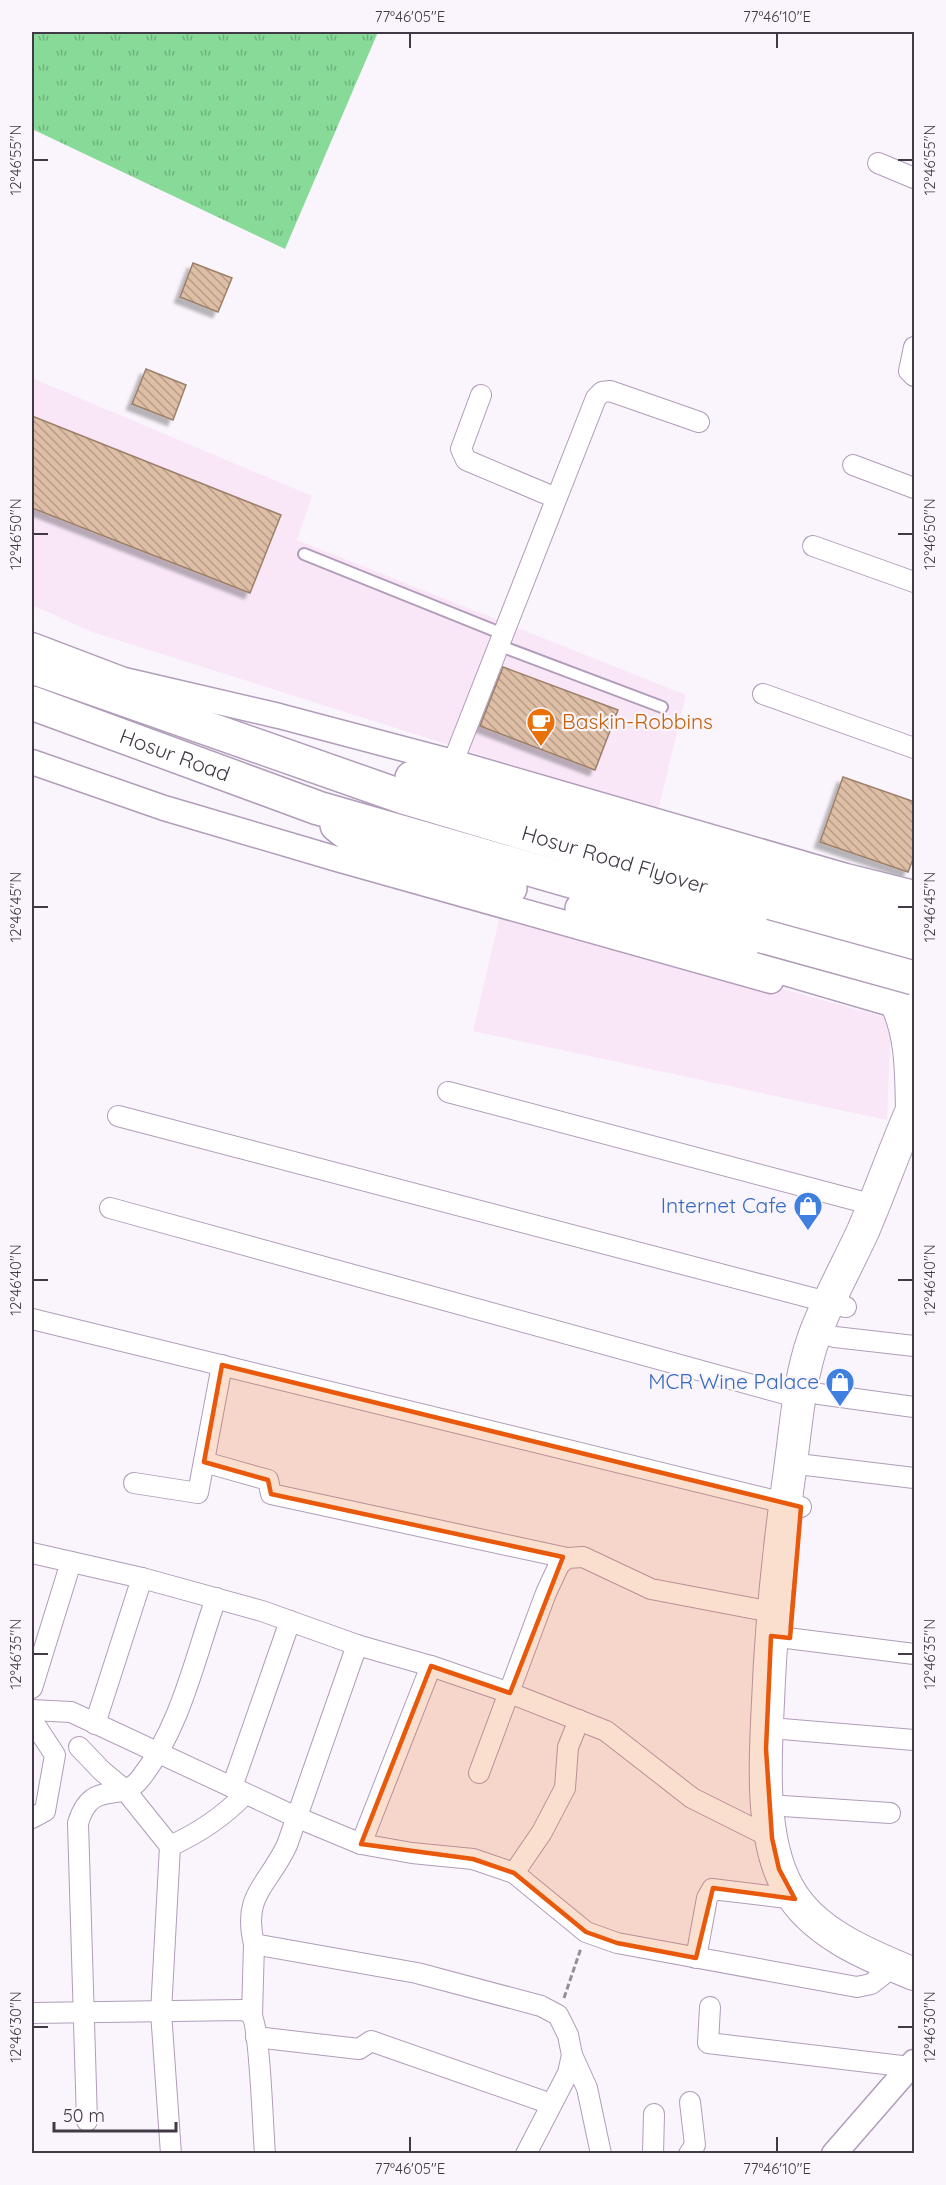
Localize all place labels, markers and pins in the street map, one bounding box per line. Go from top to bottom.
cafe icon: Baskin-Robbins [525,706,557,748]
place label: Baskin-Robbins [562,708,713,734]
shop icon: Internet Cafe [792,1190,824,1232]
place label: Internet Cafe [661,1192,787,1218]
shop icon: MCR Wine Palace [824,1366,856,1408]
place label: MCR Wine Palace [648,1368,819,1394]

